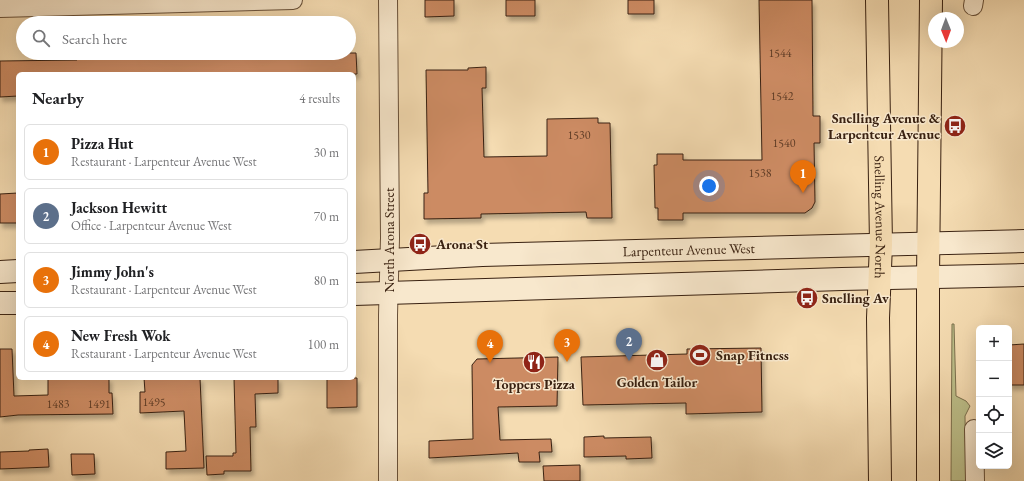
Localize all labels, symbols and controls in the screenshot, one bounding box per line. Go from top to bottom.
north arrow [928,12,964,48]
search box [16,16,356,60]
icon: search [30,27,52,49]
text: Search here [62,29,127,48]
house number: 1544 [768,45,792,61]
text: Nearby [32,87,84,109]
house number: 1542 [770,88,794,104]
text: 4 results [299,90,340,107]
place label: Snelling Avenue & Larpenteur Avenue [828,109,941,143]
bus stop icon: Snelling Avenue & Larpenteur Avenue [942,113,968,139]
house number: 1530 [567,127,591,143]
text: Pizza Hut [71,134,133,153]
house number: 1540 [772,135,796,151]
text: 1 [43,144,49,161]
text: 30 m [314,144,339,161]
text: Restaurant · Larpenteur Avenue West [71,153,257,170]
street label: Snelling Avenue North [871,155,890,279]
pin: 1 [790,160,816,193]
house number: 1538 [748,165,772,181]
your location [699,176,719,196]
street label: North Arona Street [380,187,398,292]
text: Jackson Hewitt [71,198,167,217]
text: 2 [43,208,49,225]
text: 70 m [314,208,339,225]
text: Office · Larpenteur Avenue West [71,217,232,234]
bus stop icon: Arona St [407,231,433,257]
place label: Arona St [435,235,489,253]
street label: Larpenteur Avenue West [622,239,756,260]
text: Jimmy John's [71,262,154,281]
text: 3 [43,272,49,289]
text: 80 m [314,272,339,289]
text: Restaurant · Larpenteur Avenue West [71,281,257,298]
bus stop icon: Snelling Av [794,285,820,311]
place label: Snelling Av [822,289,889,307]
map controls [976,325,1012,469]
button: + [976,325,1012,361]
text: New Fresh Wok [71,326,170,345]
pin: 2 [616,328,642,361]
pin: 3 [554,329,580,362]
pin: 4 [477,330,503,363]
text: 4 [43,336,49,353]
text: 100 m [308,336,339,353]
sports icon: Snap Fitness [687,342,713,368]
text: Restaurant · Larpenteur Avenue West [71,345,257,362]
place label: Snap Fitness [716,346,789,364]
shop icon: Golden Tailor [644,347,670,373]
restaurant icon: Toppers Pizza [521,349,547,375]
button: − [976,361,1012,397]
place label: Golden Tailor [617,373,697,391]
place label: Toppers Pizza [493,375,576,393]
house number: 1495 [142,394,166,410]
house number: 1483 [46,396,70,412]
house number: 1491 [87,396,111,412]
button: locate [976,397,1012,433]
button: layers [976,433,1012,469]

